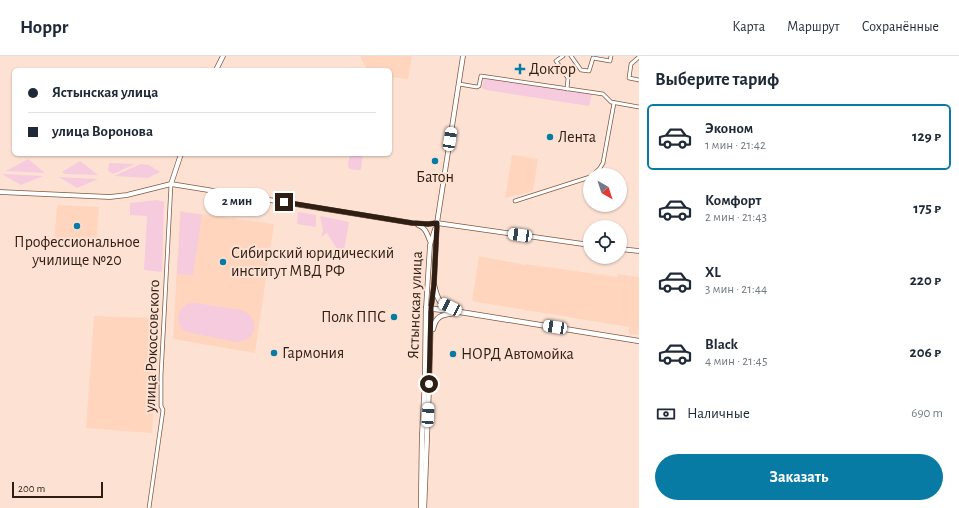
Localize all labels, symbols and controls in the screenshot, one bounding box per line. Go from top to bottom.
text: Hoppr [20,18,68,37]
text: Карта [732,20,765,34]
text: Маршрут [787,20,840,34]
text: Сохранённые [862,20,939,34]
place label: Доктор [529,61,576,77]
marker: Доктор [514,63,526,75]
text: Выберите тариф [655,71,779,89]
text: Ястынская улица [52,85,158,100]
icon: car [657,119,693,155]
text: Эконом [705,121,753,136]
text: улица Воронова [52,124,153,139]
car [442,126,458,152]
place label: Лента [558,129,596,145]
text: 129 ₽ [912,129,941,144]
marker: Лента [545,132,555,142]
text: 1 мин · 21:42 [705,139,766,152]
marker: Батон [430,156,440,166]
north arrow [583,168,627,212]
map controls [583,168,627,264]
place label: Батон [416,169,454,185]
callout: 2 мин [204,188,270,216]
icon: car [657,191,693,227]
route end [275,193,293,211]
text: Комфорт [705,193,761,208]
text: 2 мин [222,195,252,208]
text: 175 ₽ [913,201,941,216]
text: 2 мин · 21:43 [705,211,767,224]
button: locate [583,220,627,264]
marker: Профессиональное училище №20 [72,221,82,231]
car [507,227,533,243]
place label: Профессиональное училище №20 [14,234,140,269]
place label: Сибирский юридический институт МВД РФ [231,245,394,280]
street label: Ястынская улица [405,251,426,359]
marker: Сибирский юридический институт МВД РФ [218,257,228,267]
icon: car [657,263,693,299]
text: XL [705,265,721,280]
text: 220 ₽ [910,273,941,288]
street label: улица Рокоссовского [142,279,163,414]
text: 3 мин · 21:44 [705,283,767,296]
car [437,296,463,318]
place label: Полк ППС [321,309,386,325]
marker: Полк ППС [389,312,399,322]
car [542,319,568,335]
icon: car [657,335,693,371]
text: Black [705,337,738,352]
place label: Гармония [282,345,344,361]
text: 206 ₽ [910,345,941,360]
place label: НОРД Автомойка [461,346,574,362]
marker: Гармония [269,348,279,358]
marker: НОРД Автомойка [448,349,458,359]
text: 4 мин · 21:45 [705,355,767,368]
route start [420,375,438,393]
car [421,403,435,427]
icon: cash [655,403,677,425]
text: Наличные [687,406,750,421]
text: 690 m [911,407,943,420]
button: Заказать [655,454,943,500]
scale bar [12,480,103,499]
text: 200 m [18,483,45,494]

